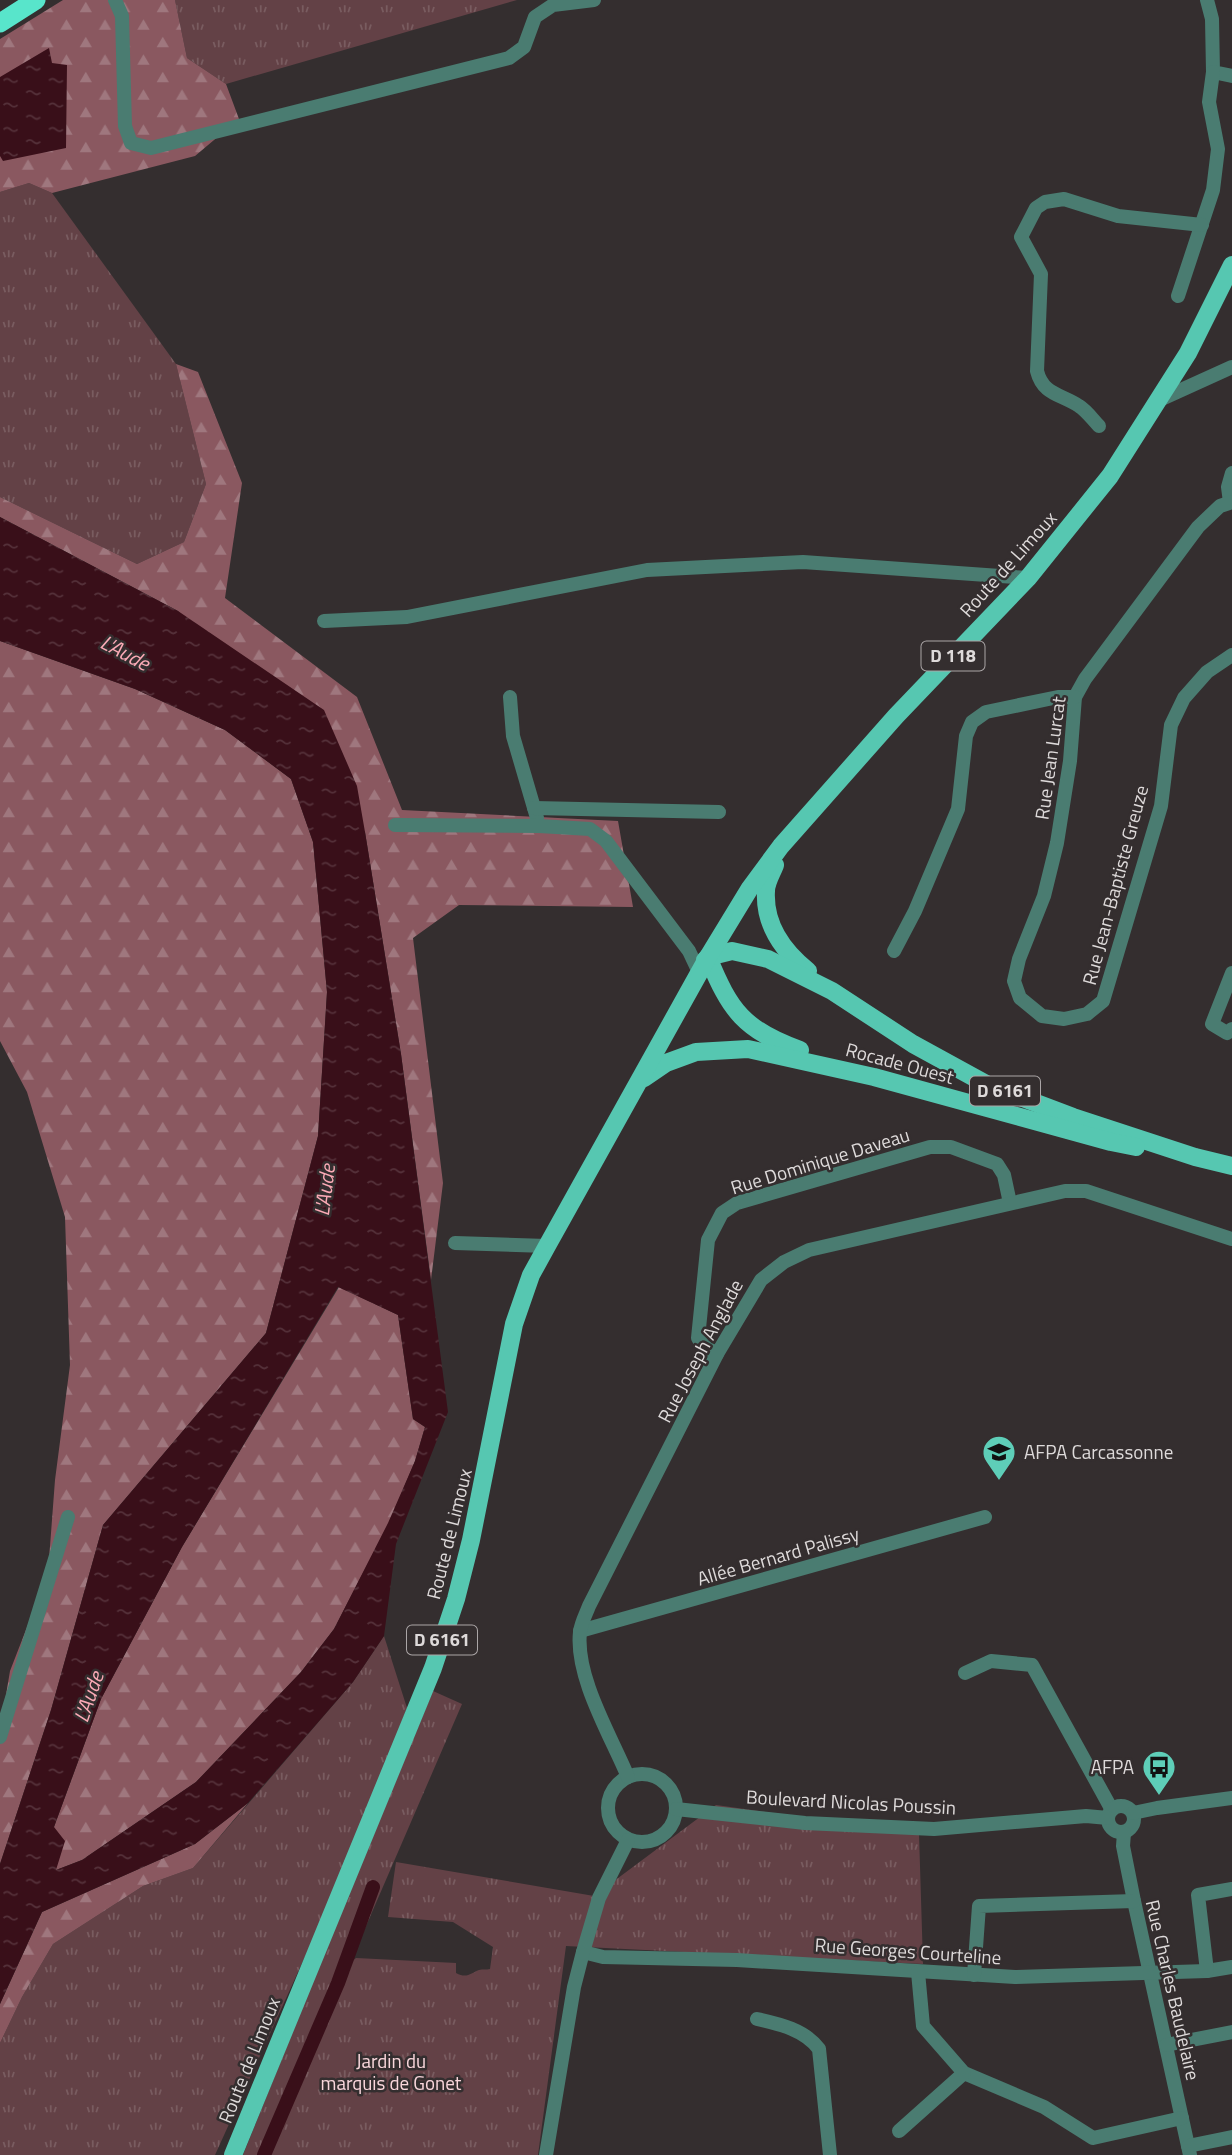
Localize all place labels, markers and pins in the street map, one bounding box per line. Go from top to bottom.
school or university icon: AFPA Carcassonne [980,1433,1018,1482]
place label: AFPA Carcassonne [1024,1437,1173,1466]
bus stop icon: AFPA [1140,1748,1178,1797]
place label: AFPA [1091,1752,1134,1781]

